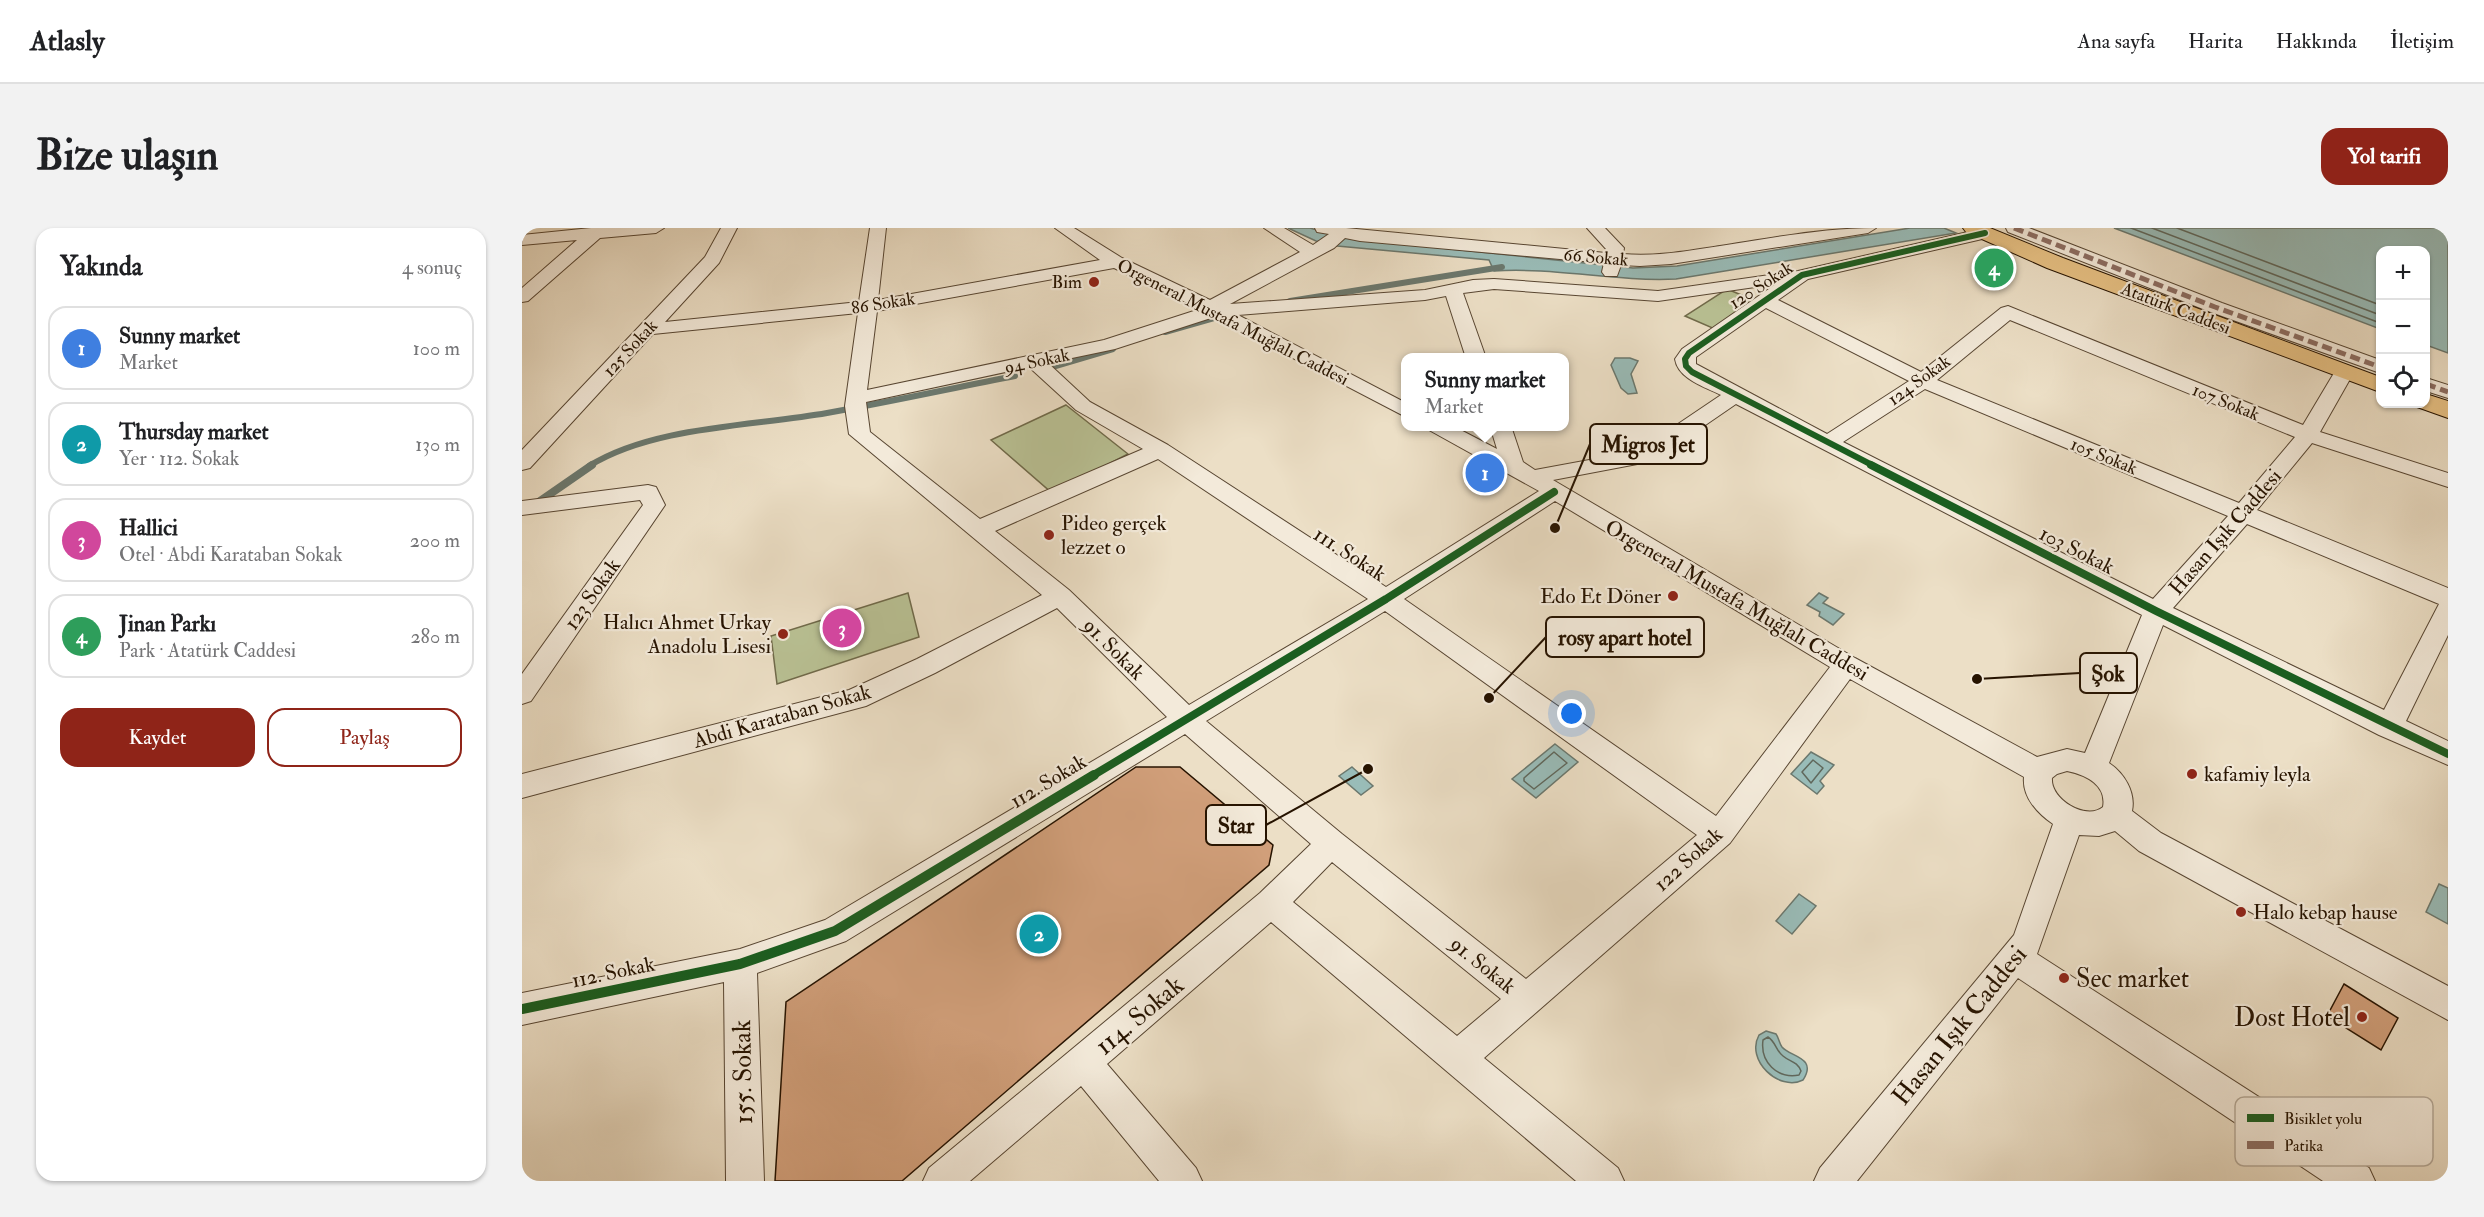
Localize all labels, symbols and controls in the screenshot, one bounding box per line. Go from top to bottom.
text: Atlasly [30,24,104,59]
text: Ana sayfa [2078,28,2155,55]
text: Harita [2188,28,2243,55]
text: Hakkında [2276,28,2357,55]
text: İletişim [2390,28,2454,55]
button: Yol tarifi [2321,128,2448,185]
text: Bize ulaşın [36,130,218,182]
street label: 66 Sokak [1563,243,1630,272]
pin: 4 [1974,246,2014,291]
map controls [2376,246,2430,408]
button: + [2376,246,2430,300]
text: Yakında [60,251,142,283]
street label: Orgeneral Mustafa Muğlalı Caddesi [1113,254,1353,391]
text: 4 sonuç [402,255,462,280]
street label: 120 Sokak [1725,256,1798,315]
place label: Bim [1051,271,1082,294]
marker: Bim [1087,275,1101,289]
street label: Atatürk Caddesi [2117,277,2234,340]
street label: 86 Sokak [849,287,917,320]
button: − [2376,300,2430,354]
street label: 125 Sokak [598,315,663,382]
text: Sunny market [119,322,240,350]
text: 1 [78,336,85,361]
text: 100 m [413,336,460,361]
street label: 94 Sokak [1001,343,1072,380]
text: Market [119,350,178,375]
street label: 124 Sokak [1883,350,1956,411]
popup [1401,353,1569,431]
button: locate [2376,354,2430,408]
text: Sunny market [1424,366,1546,394]
street label: 107 Sokak [2189,379,2263,427]
text: Market [1424,394,1483,419]
text: Thursday market [119,418,269,446]
callout: Migros Jet [1590,424,1707,464]
text: Migros Jet [1600,431,1696,460]
text: 2 [76,432,87,457]
text: 130 m [415,432,460,457]
street label: 105 Sokak [2067,433,2141,480]
text: Yer · 112. Sokak [119,446,239,471]
pin: 1 [1466,450,1504,496]
street label: Hasan Işık Caddesi [2163,463,2288,601]
place label: Pideo gerçek lezzet o [1061,510,1167,561]
text: Hallici [119,514,178,542]
street label: Orgeneral Mustafa Muğlalı Caddesi [1600,514,1874,687]
street label: 103 Sokak [2035,520,2119,581]
street label: 111. Sokak [1308,521,1391,588]
text: 3 [78,528,85,553]
text: 200 m [410,528,460,553]
marker: Pideo gerçek lezzet o [1042,528,1056,542]
text: Otel · Abdi Karataban Sokak [119,542,343,567]
street label: 123 Sokak [558,553,627,635]
place label: Edo Et Döner [1540,583,1661,610]
marker: Edo Et Döner [1666,589,1680,603]
pin: 3 [822,606,862,650]
place label: Halıcı Ahmet Urkay Anadolu Lisesi [603,609,772,660]
text: Jinan Parkı [119,610,216,638]
street label: 91. Sokak [1075,611,1150,686]
callout: rosy apart hotel [1546,617,1704,657]
text: 4 [76,624,87,649]
text: 280 m [410,624,460,649]
text: rosy apart hotel [1557,624,1692,653]
marker: Halıcı Ahmet Urkay Anadolu Lisesi [776,627,790,641]
text: Park · Atatürk Caddesi [119,638,296,663]
callout: Şok [2080,653,2137,693]
text: Şok [2091,660,2125,688]
street label: Abdi Karataban Sokak [689,678,874,755]
your location [1557,699,1586,728]
button: Kaydet [60,708,255,767]
button: Paylaş [267,708,462,767]
street label: 112. Sokak [1005,748,1091,815]
place label: kafamiy leyla [2204,761,2311,788]
marker: kafamiy leyla [2185,767,2199,781]
callout: Star [1206,805,1266,845]
text: Star [1218,812,1255,840]
street label: 122 Sokak [1648,821,1728,897]
place label: Halo kebap hause [2253,899,2398,926]
marker: Halo kebap hause [2234,905,2248,919]
pin: 2 [1020,912,1058,956]
street label: 91. Sokak [1443,929,1521,1000]
street label: Hasan Işık Caddesi [1885,939,2034,1112]
street label: 112. Sokak [569,951,657,994]
place label: Sec market [2076,963,2189,995]
street label: 114. Sokak [1089,969,1191,1062]
marker: Sec market [2057,971,2071,985]
place label: Dost Hotel [2234,1002,2350,1034]
marker: Dost Hotel [2355,1010,2369,1024]
street label: 155. Sokak [726,1019,760,1124]
legend [2235,1097,2433,1166]
text: Bisiklet yolu [2284,1109,2362,1129]
text: Patika [2284,1136,2324,1156]

